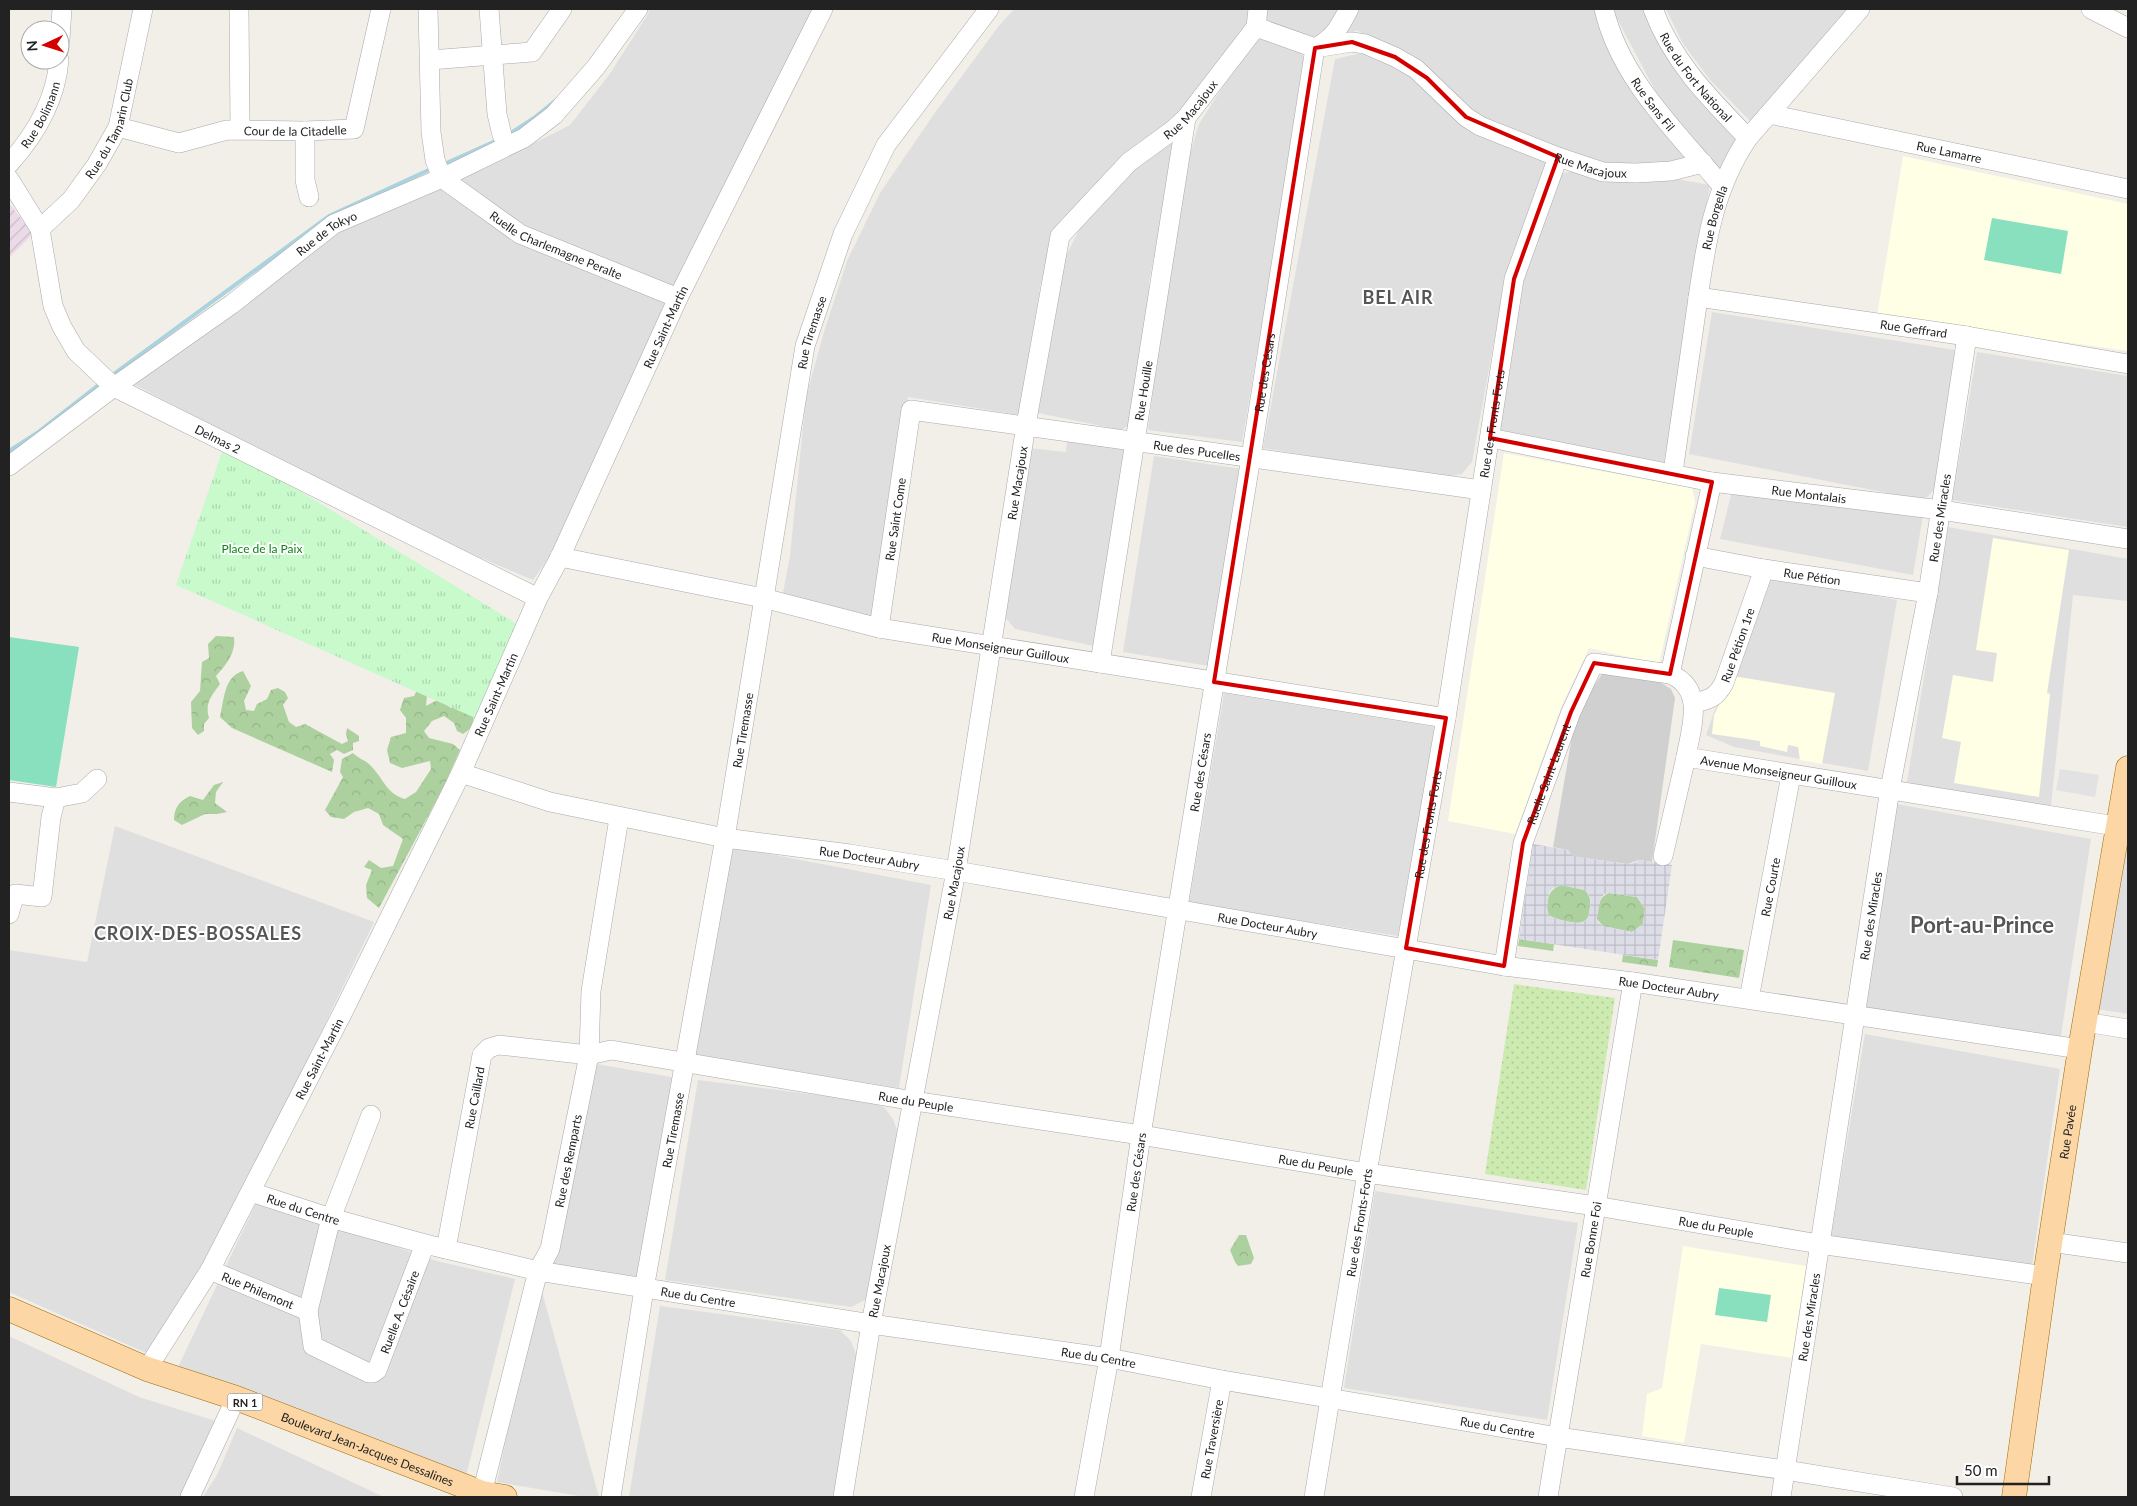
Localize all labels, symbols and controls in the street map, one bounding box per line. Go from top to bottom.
north arrow [20,20,70,70]
street label: Rue du Fort National [1657,30,1735,125]
text: N [23,40,40,52]
street label: Rue Sans Fil [1628,74,1678,134]
street label: Rue du Tamarin Club [82,76,136,181]
street label: Rue Macajoux [1160,77,1220,142]
street label: Rue Bolimann [17,80,63,151]
street label: Cour de la Citadelle [244,122,347,139]
street label: Rue Lamarre [1915,138,1983,166]
street label: Rue Macajoux [1553,149,1627,180]
street label: Rue Borgella [1698,183,1730,251]
street label: Ruelle Charlemagne Peralte [487,207,625,282]
street label: Rue de Tokyo [293,208,359,259]
street label: Rue Saint-Martin [640,283,691,370]
district label: BEL AIR [1362,286,1434,308]
street label: Rue Tiremasse [794,294,829,370]
street label: Rue Geffrard [1879,316,1948,341]
street label: Rue des Césars [1251,332,1278,413]
street label: Rue Houille [1131,359,1155,422]
street label: Rue des Fronts-Forts [1476,368,1507,479]
street label: Delmas 2 [193,421,243,456]
street label: Rue des Pucelles [1152,437,1241,464]
street label: Rue Macajoux [1004,445,1030,521]
street label: Rue des Miracles [1925,473,1954,563]
street label: Rue Saint Come [881,477,908,562]
street label: Rue Montalais [1771,482,1847,506]
park label: Place de la Paix [222,541,302,556]
street label: Rue Pétion [1783,564,1842,588]
street label: Rue Pétion 1re [1717,606,1757,684]
street label: Rue Monseigneur Guilloux [931,629,1070,666]
street label: Rue Saint-Martin [471,650,520,738]
street label: Rue Tiremasse [729,691,756,769]
street label: Ruelle Saint-Laurent [1523,721,1574,826]
street label: Rue des Césars [1186,732,1214,813]
street label: Avenue Monseigneur Guilloux [1699,752,1858,792]
street label: Rue des Fronts-Forts [1411,769,1444,880]
street label: Rue Docteur Aubry [818,843,921,873]
street label: Rue Macajoux [940,845,967,921]
street label: Rue Courte [1757,856,1783,918]
street label: Rue des Miracles [1856,871,1885,961]
street label: Rue Docteur Aubry [1217,909,1320,941]
district label: Port-au-Prince [1910,911,2054,938]
district label: CROIX-DES-BOSSALES [94,922,302,944]
street label: Rue Docteur Aubry [1618,973,1721,1002]
street label: Rue Saint-Martin [292,1016,346,1102]
street label: Rue Caillard [461,1065,487,1130]
street label: Rue du Peuple [877,1088,955,1114]
street label: Rue Tiremasse [658,1091,687,1169]
street label: Rue Pavée [2056,1104,2079,1160]
street label: Rue des Remparts [551,1113,584,1209]
street label: Rue des Césars [1123,1132,1149,1213]
street label: Rue du Peuple [1277,1151,1355,1178]
street label: Rue des Fronts-Forts [1343,1167,1375,1278]
street label: Rue du Centre [265,1190,341,1228]
street label: Rue Bonne Foi [1577,1200,1604,1279]
street label: Rue du Peuple [1678,1213,1755,1240]
street label: Rue Macajoux [865,1243,893,1319]
street label: Rue Philemont [220,1268,297,1312]
street label: Ruelle A. Césaire [376,1268,422,1356]
street label: Rue des Miracles [1795,1272,1823,1362]
street label: Rue du Centre [660,1283,737,1310]
street label: Rue du Centre [1060,1344,1137,1371]
road number: RN 1 [228,1394,262,1410]
street label: Rue Traversière [1197,1398,1226,1480]
street label: Boulevard Jean-Jacques Dessalines [279,1409,456,1489]
street label: Rue du Centre [1459,1413,1536,1440]
scale bar [1957,1454,2050,1486]
text: 50 m [1964,1461,1998,1479]

